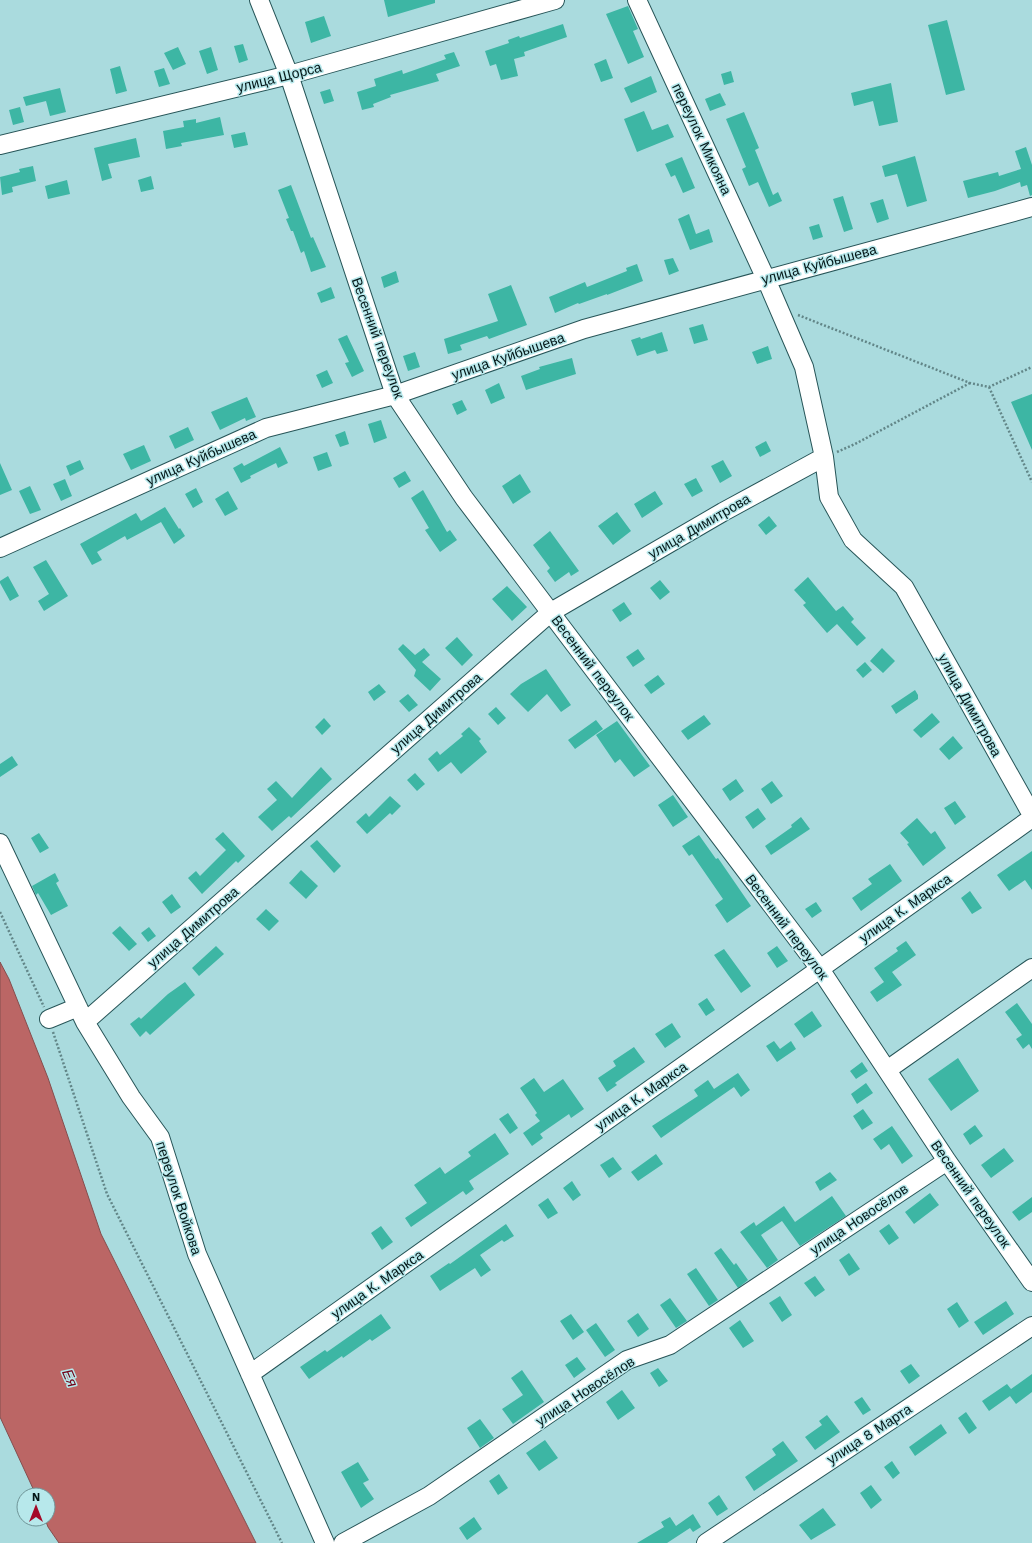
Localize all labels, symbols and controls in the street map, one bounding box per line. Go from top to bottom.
street label: улица Щорса [235,59,323,95]
street label: переулок Микояна [669,81,735,197]
street label: улица Куйбышева [760,241,878,287]
street label: Весенний переулок [349,275,408,401]
street label: улица Куйбышева [449,329,567,383]
street label: улица Куйбышева [144,426,259,488]
street label: улица Димитрова [645,490,753,562]
street label: Весенний переулок [548,612,638,724]
street label: улица Димитрова [935,651,1005,759]
street label: улица Димитрова [387,669,485,757]
street label: улица К. Маркса [856,870,954,946]
street label: Весенний переулок [742,871,832,983]
street label: улица Димитрова [144,883,242,971]
street label: улица К. Маркса [592,1058,690,1134]
street label: Весенний переулок [928,1137,1015,1252]
street label: переулок Войкова [153,1139,205,1257]
street label: улица Новосёлов [807,1180,911,1258]
street label: улица К. Маркса [328,1246,426,1322]
street label: улица Новосёлов [533,1353,637,1429]
water label: Ея [58,1366,82,1390]
street label: улица 8 Марта [824,1401,915,1467]
north arrow [16,1487,56,1527]
text: N [32,1491,40,1504]

